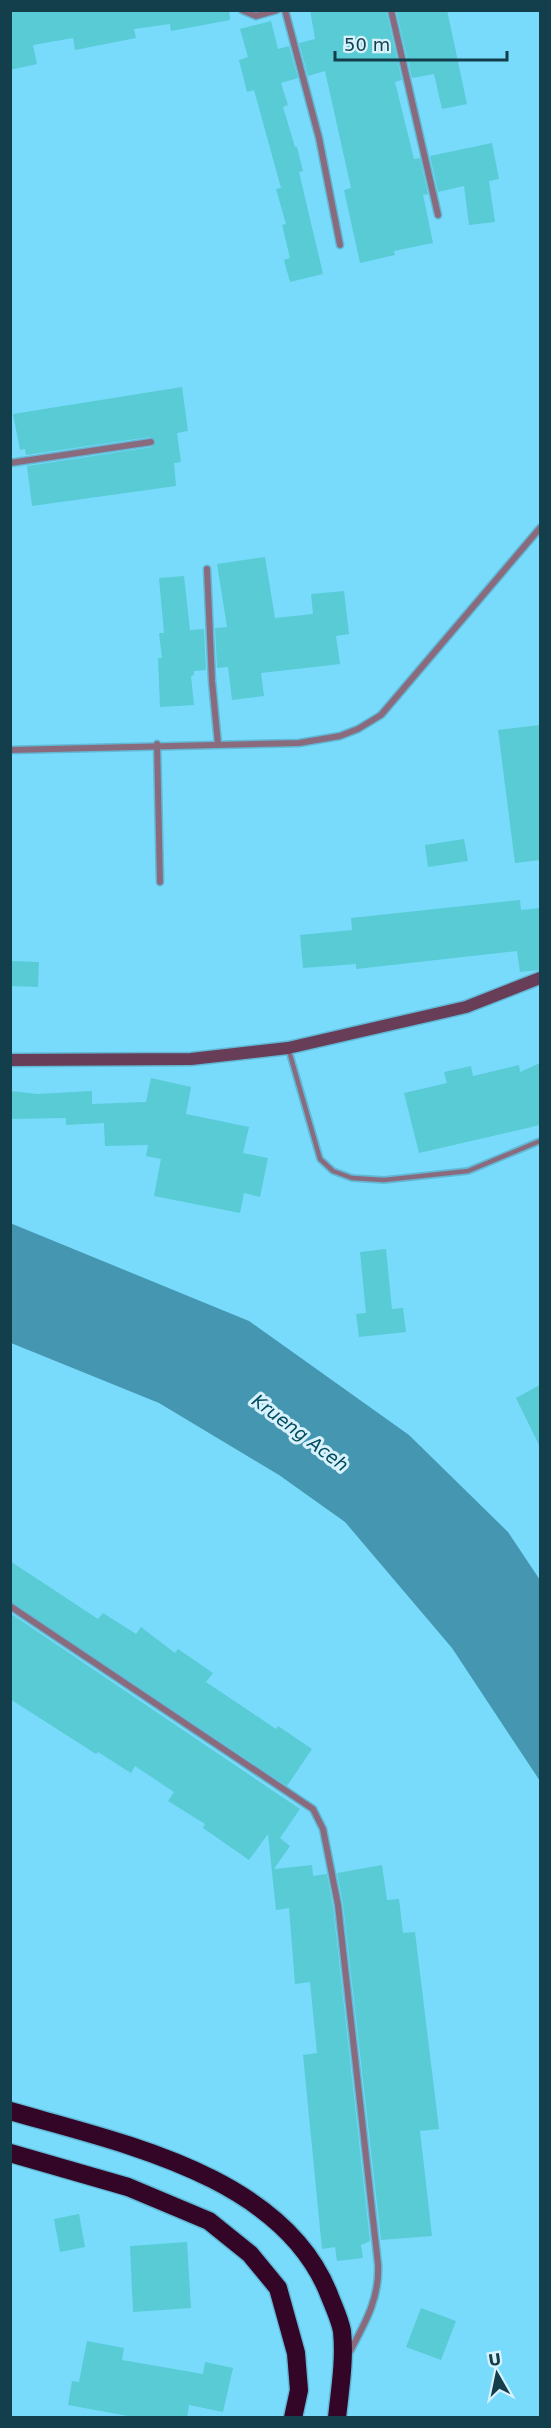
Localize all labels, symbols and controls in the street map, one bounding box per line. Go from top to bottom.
scale bar [335,24,508,62]
text: 50 m [344,34,390,55]
water label: Krueng Aceh [248,1390,353,1476]
north arrow [467,2344,527,2404]
text: U [487,2349,503,2370]

